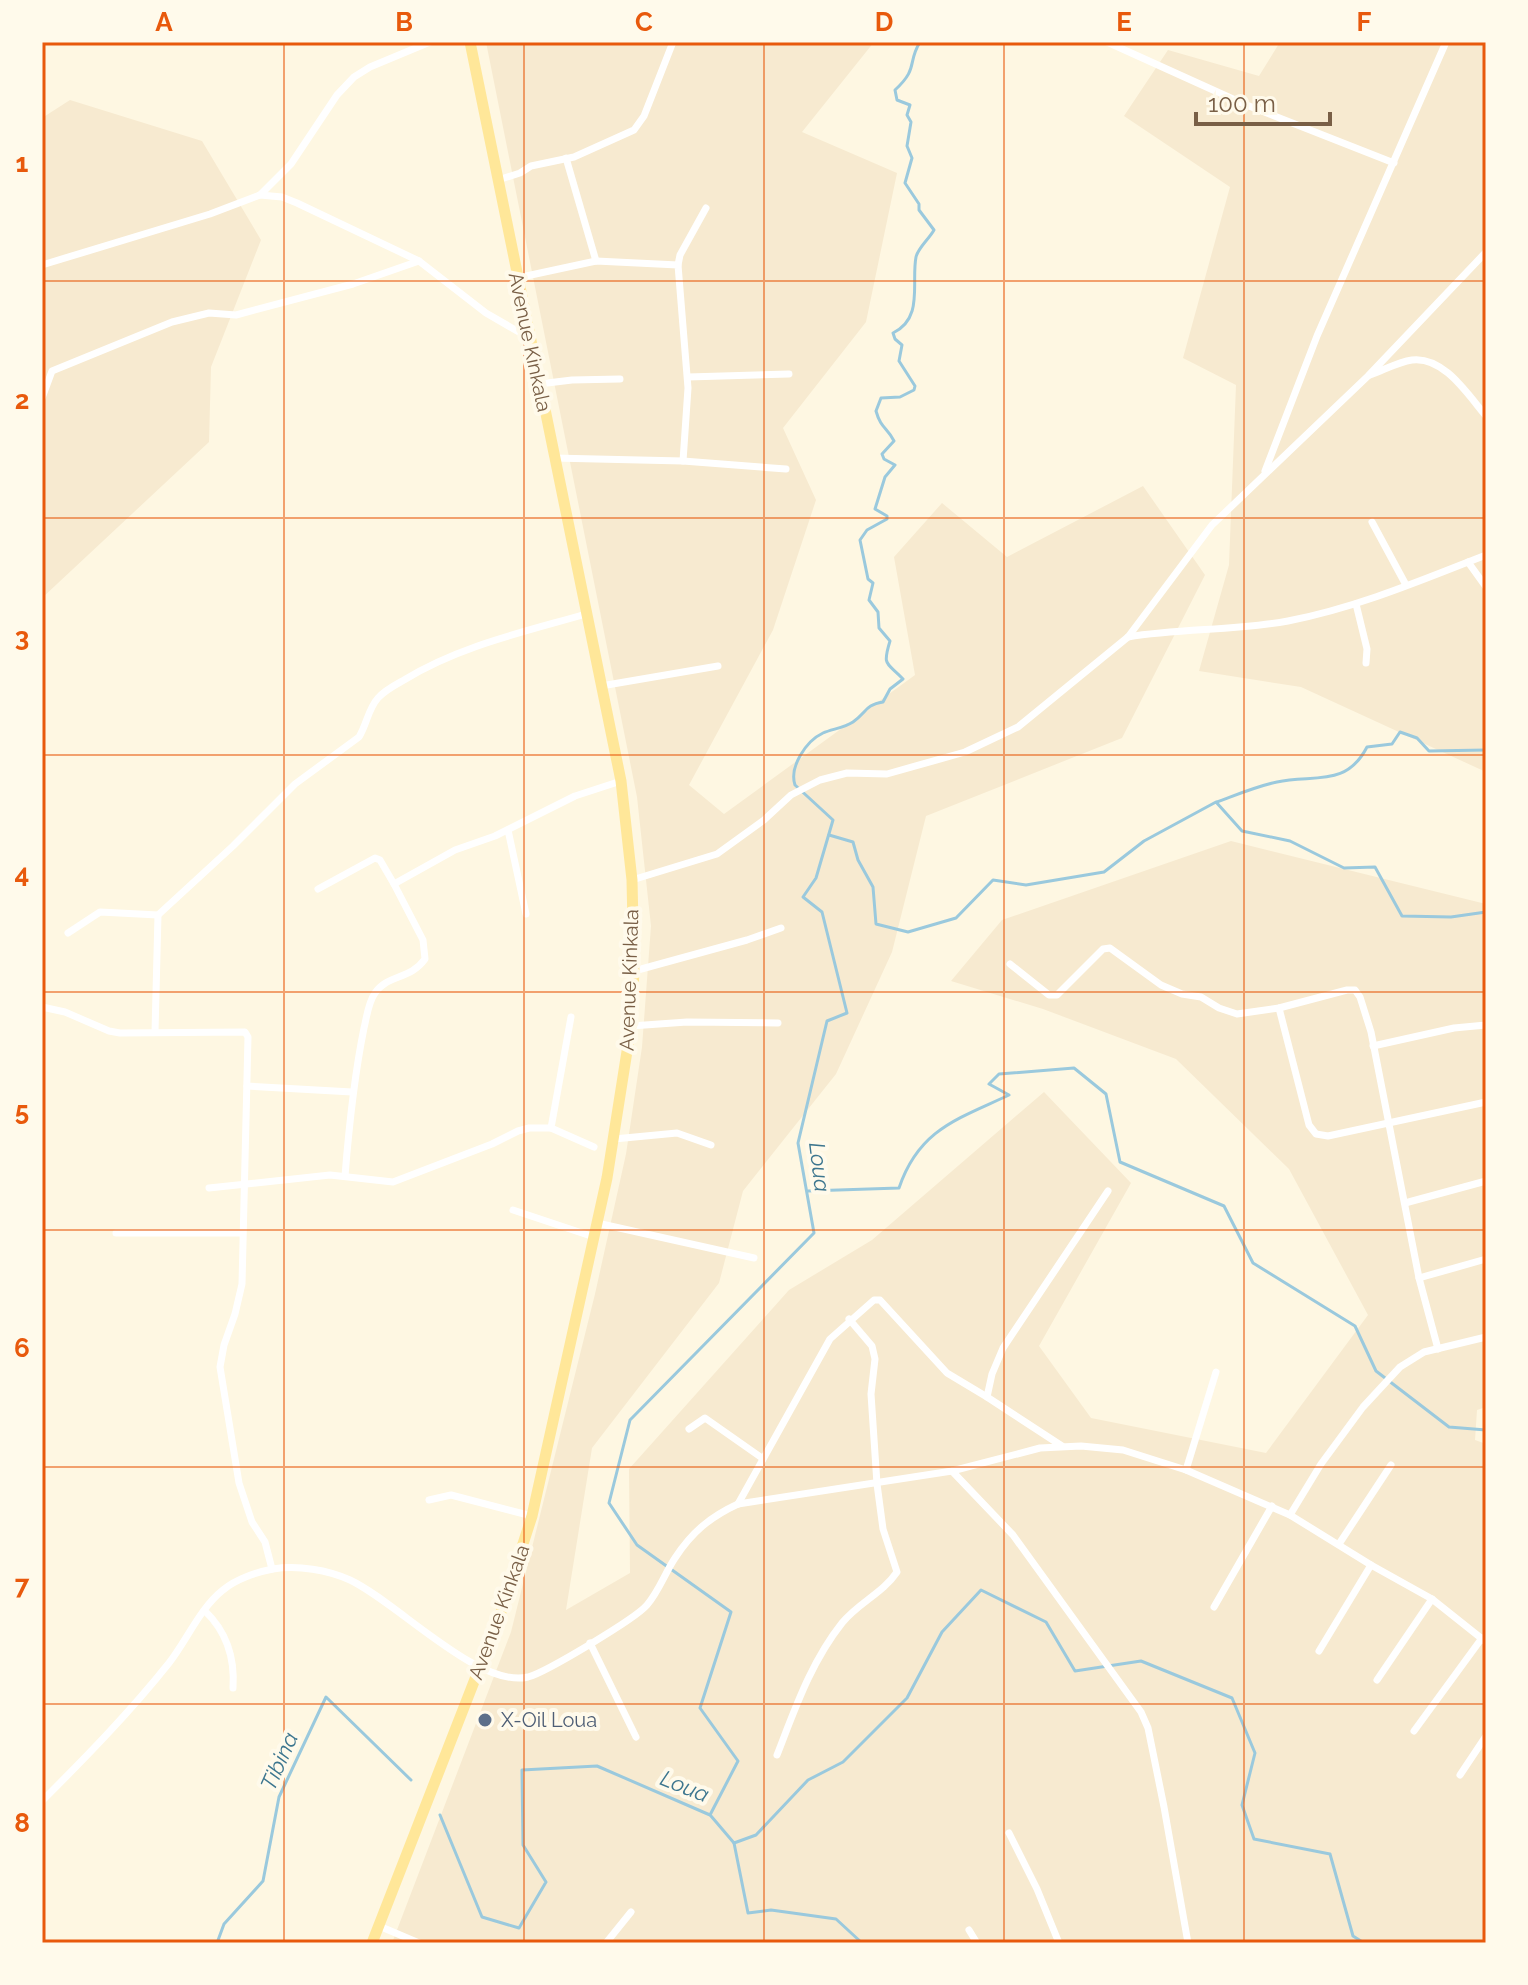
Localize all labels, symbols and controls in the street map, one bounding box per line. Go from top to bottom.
text: A [155,7,173,37]
text: B [395,7,413,37]
text: C [635,7,653,37]
text: D [875,7,893,37]
text: E [1116,7,1132,37]
text: F [1357,7,1372,37]
scale bar [1196,76,1330,126]
text: 100 m [1208,89,1276,118]
text: 1 [16,148,29,178]
street label: Avenue Kinkala [504,270,556,414]
text: 2 [15,385,29,415]
text: 3 [15,622,29,652]
text: 4 [15,859,29,889]
street label: Avenue Kinkala [615,909,643,1051]
text: 5 [15,1096,29,1126]
water label: Loua [804,1141,836,1193]
text: 6 [14,1333,30,1363]
street label: Avenue Kinkala [463,1541,535,1683]
text: 7 [15,1570,30,1600]
place label: X-Oil Loua [501,1708,597,1732]
marker: X-Oil Loua [476,1711,494,1729]
water label: Tibina [255,1728,303,1794]
water label: Loua [657,1765,713,1807]
text: 8 [14,1808,30,1838]

